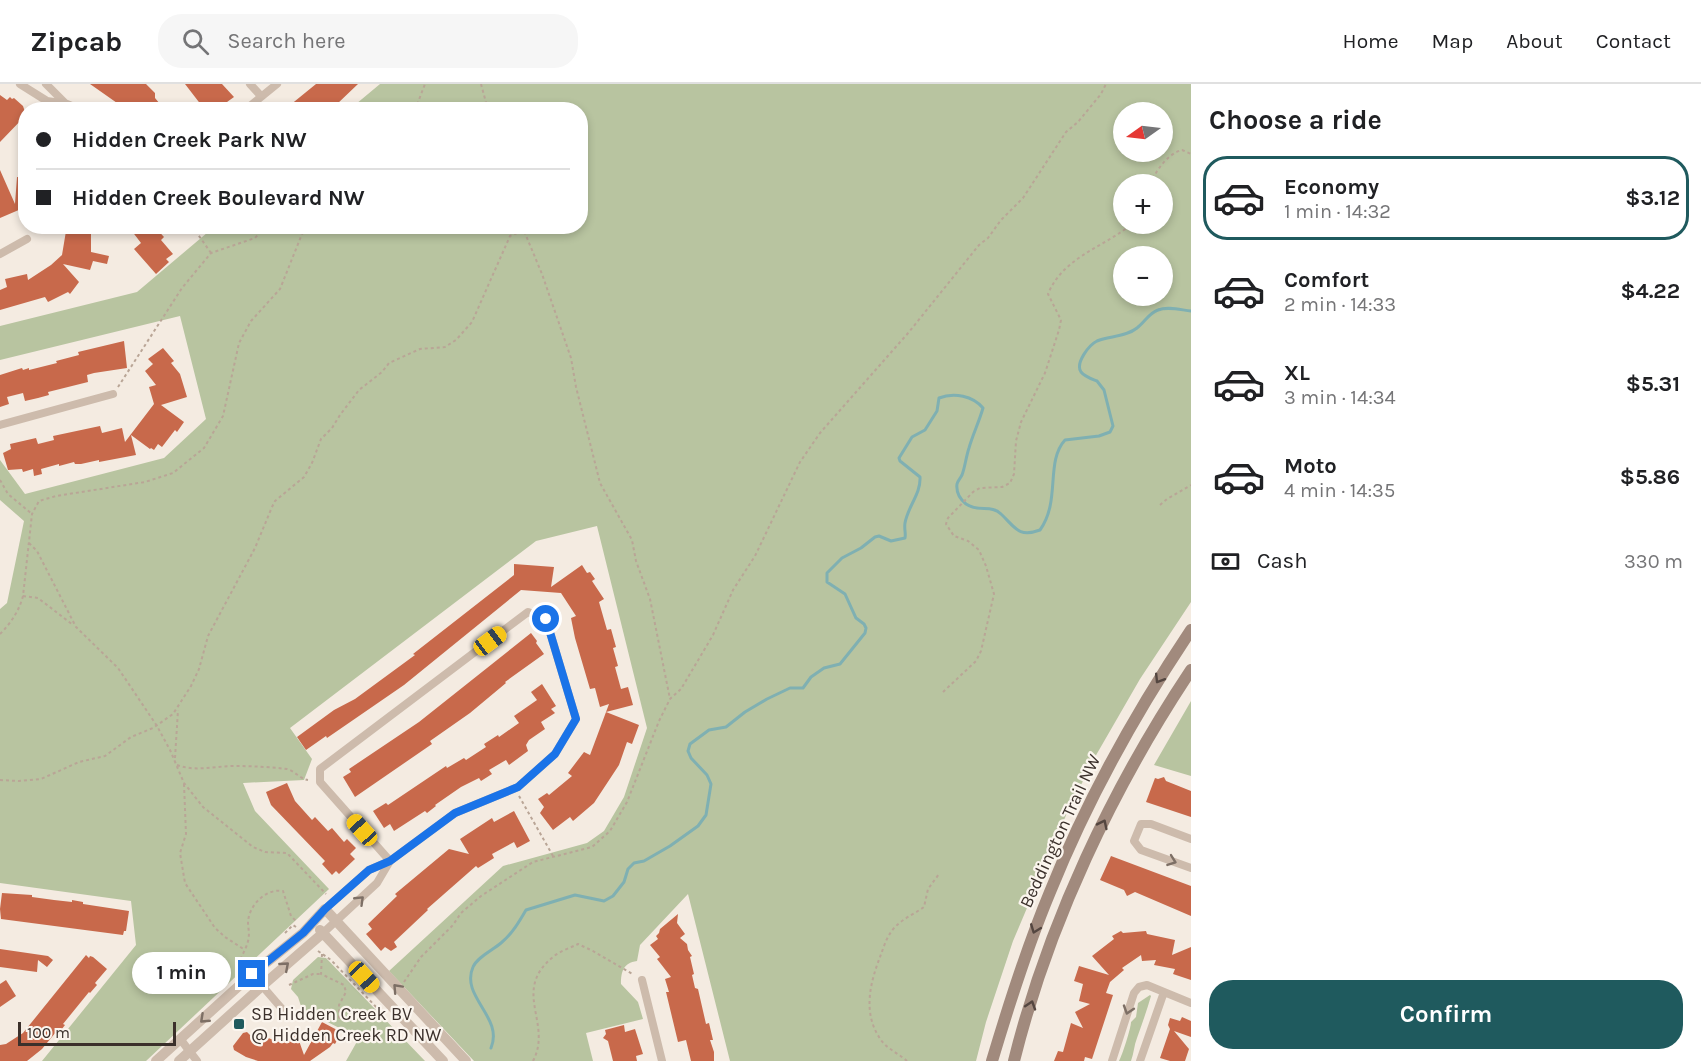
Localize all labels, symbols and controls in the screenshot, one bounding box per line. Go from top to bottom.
search box [158,14,578,68]
text: Zipcab [30,25,122,58]
icon: search [179,25,212,58]
text: Search here [227,28,346,54]
text: Home [1343,29,1399,53]
text: Map [1432,29,1473,53]
text: About [1506,29,1563,53]
text: Contact [1596,29,1671,53]
north arrow [1113,102,1173,162]
map controls [1113,102,1173,306]
text: Choose a ride [1209,104,1382,136]
text: Hidden Creek Park NW [72,127,307,153]
icon: car [1212,171,1266,225]
button: + [1113,174,1173,234]
text: Economy [1284,174,1379,200]
text: Hidden Creek Boulevard NW [72,185,365,211]
text: $3.12 [1625,185,1680,211]
text: 1 min · 14:32 [1284,200,1391,223]
button: − [1113,246,1173,306]
icon: car [1212,264,1266,318]
text: Comfort [1284,267,1369,293]
text: $4.22 [1620,278,1680,304]
text: 2 min · 14:33 [1284,293,1396,316]
icon: car [1212,357,1266,411]
text: XL [1284,360,1310,386]
text: $5.31 [1626,371,1680,397]
text: 3 min · 14:34 [1284,386,1396,409]
icon: car [1212,450,1266,504]
text: Moto [1284,453,1337,479]
text: $5.86 [1620,464,1680,490]
text: 4 min · 14:35 [1284,479,1395,502]
icon: cash [1209,545,1242,578]
text: Cash [1257,548,1307,574]
text: 330 m [1624,550,1683,573]
route start [532,605,559,632]
car [470,623,510,659]
one-way arrow [1154,673,1166,683]
street label: Beddington Trail NW [1015,751,1105,911]
car [343,811,381,849]
one-way arrow [1095,819,1107,830]
one-way arrow [1166,854,1177,867]
one-way arrow [352,896,363,907]
one-way arrow [1030,923,1043,933]
callout: 1 min [132,953,231,995]
car [345,958,383,996]
route end [238,960,265,987]
text: 1 min [156,961,207,984]
one-way arrow [278,962,289,973]
button: Confirm [1209,980,1683,1049]
one-way arrow [393,984,404,995]
one-way arrow [1023,1000,1036,1011]
place label: SB Hidden Creek BV @ Hidden Creek RD NW [251,1003,441,1046]
one-way arrow [1123,1004,1136,1015]
one-way arrow [200,1012,210,1023]
marker: SB Hidden Creek BV @ Hidden Creek RD NW [232,1017,246,1031]
scale bar [18,1019,176,1046]
text: 100 m [27,1023,70,1042]

